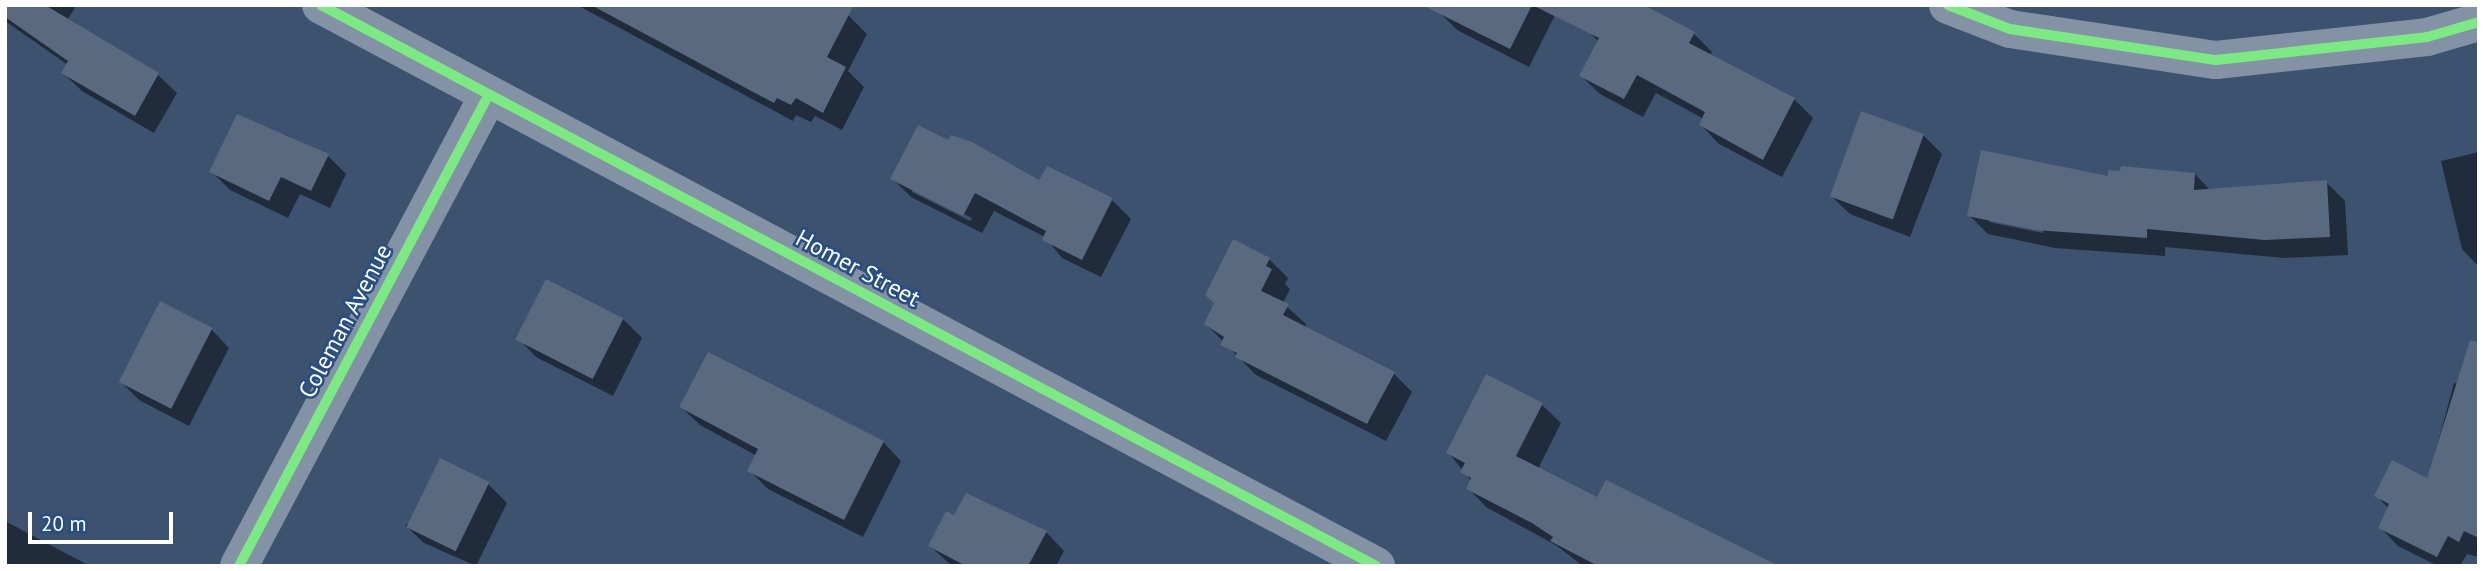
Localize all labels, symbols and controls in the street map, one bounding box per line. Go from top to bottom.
street label: Homer Street [791,223,925,313]
street label: Coleman Avenue [292,239,398,403]
scale bar [32,498,177,542]
text: 20 m [41,510,87,537]

